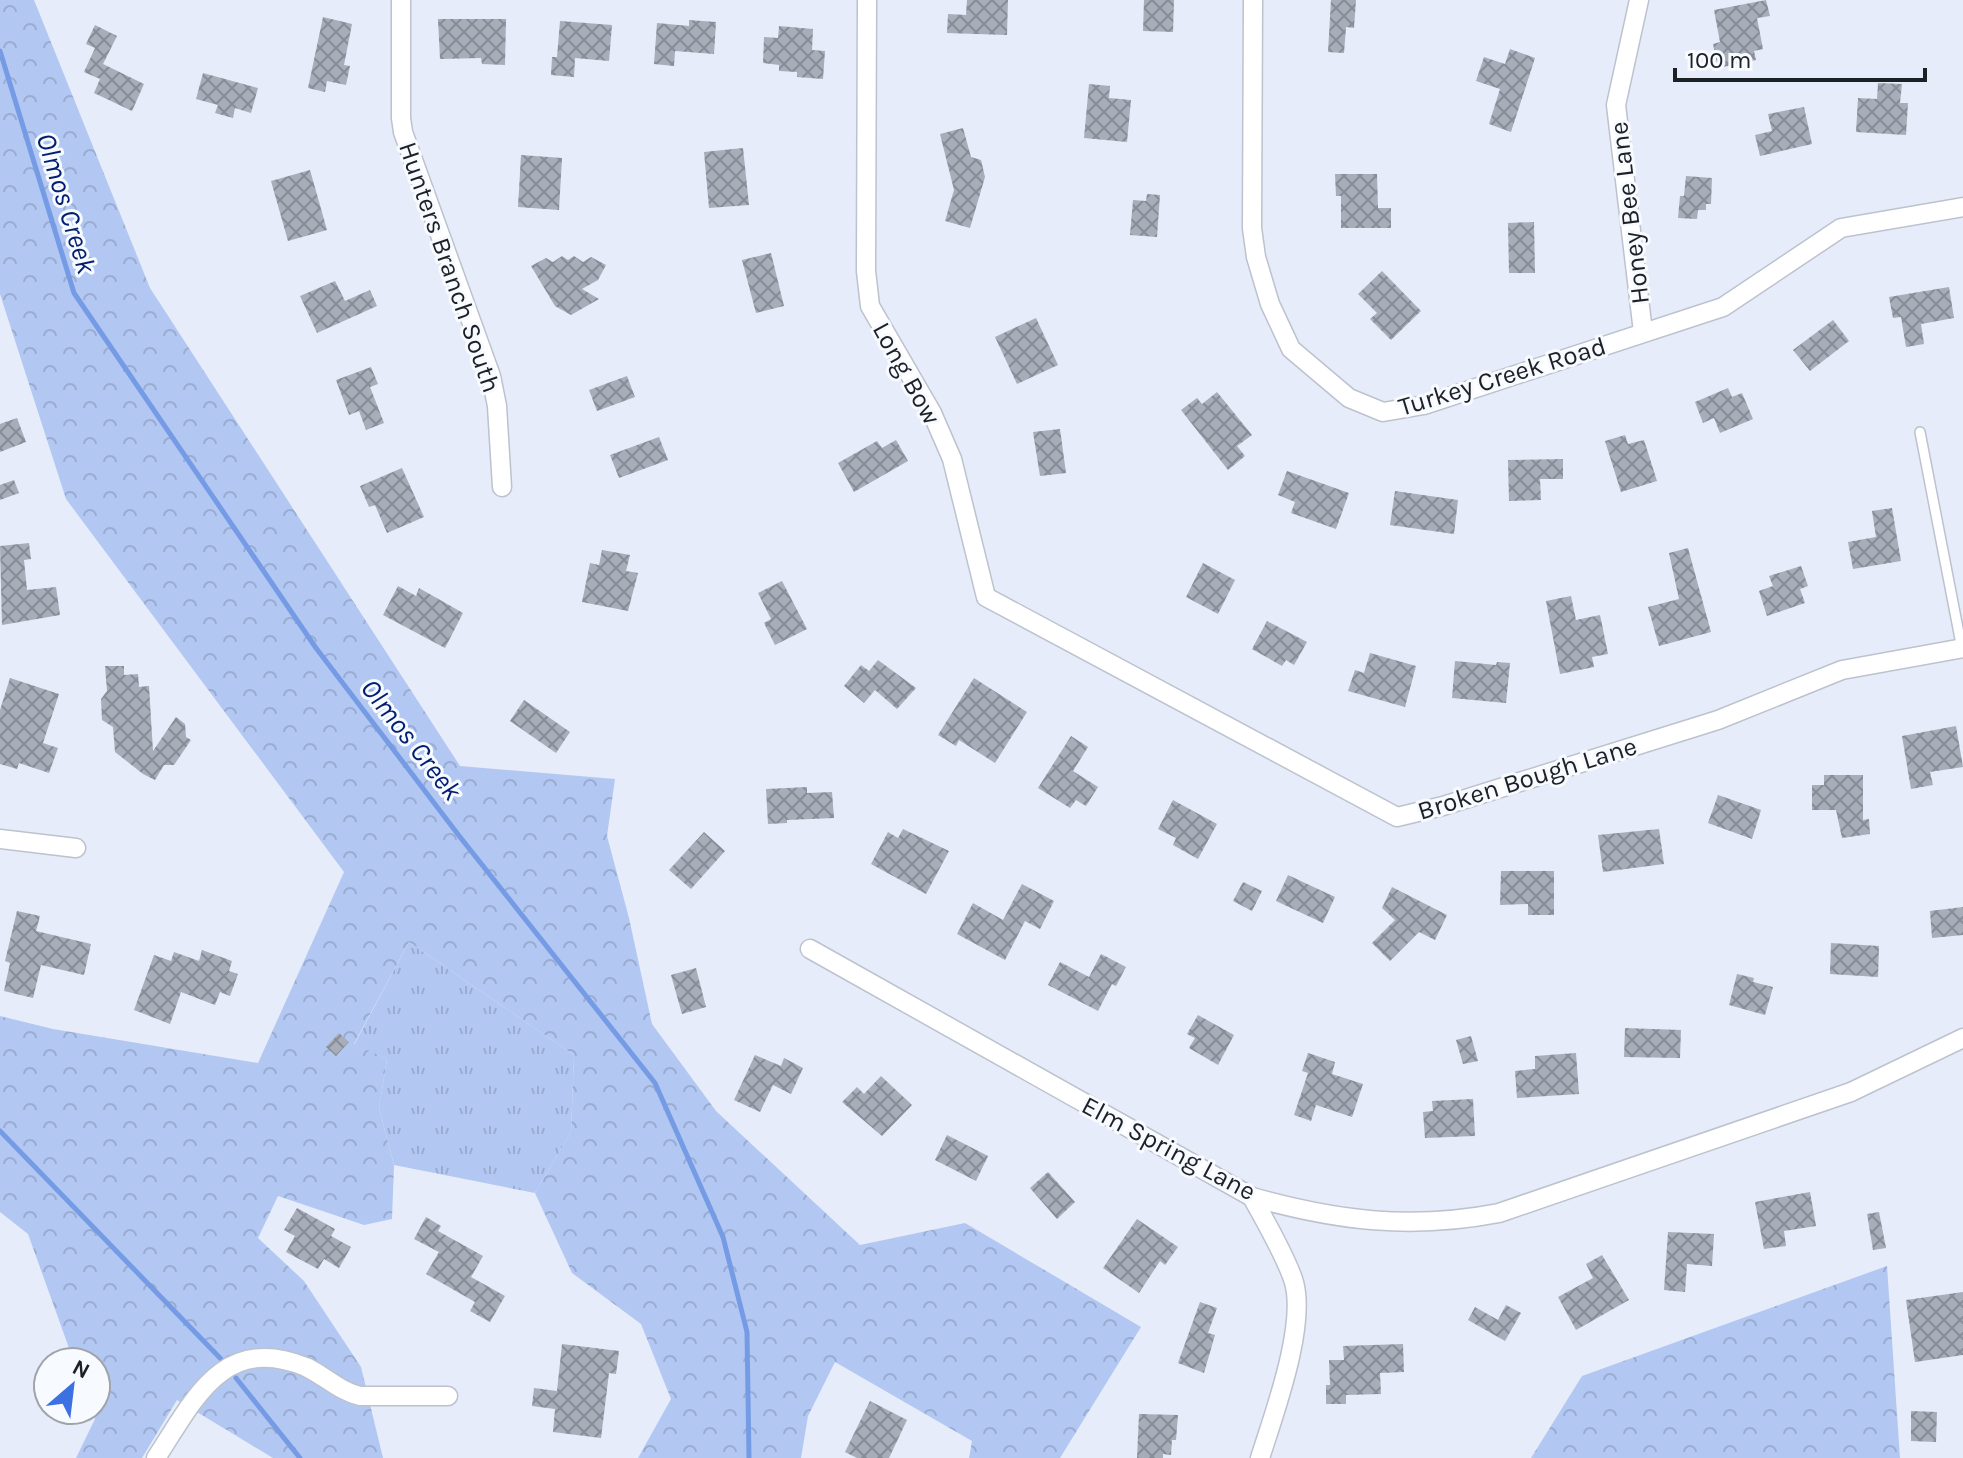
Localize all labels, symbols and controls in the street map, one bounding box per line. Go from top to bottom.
scale bar [1675,32,1925,82]
text: 100 m [1687,46,1752,74]
street label: Honey Bee Lane [1603,120,1656,306]
water label: Olmos Creek [30,129,104,278]
street label: Hunters Branch South [392,138,507,397]
street label: Long Bow [866,317,947,430]
street label: Turkey Creek Road [1395,330,1610,423]
water label: Olmos Creek [354,672,470,807]
street label: Broken Bough Lane [1414,730,1641,827]
street label: Elm Spring Lane [1076,1090,1261,1207]
north arrow [32,1346,112,1426]
text: N [68,1354,94,1384]

